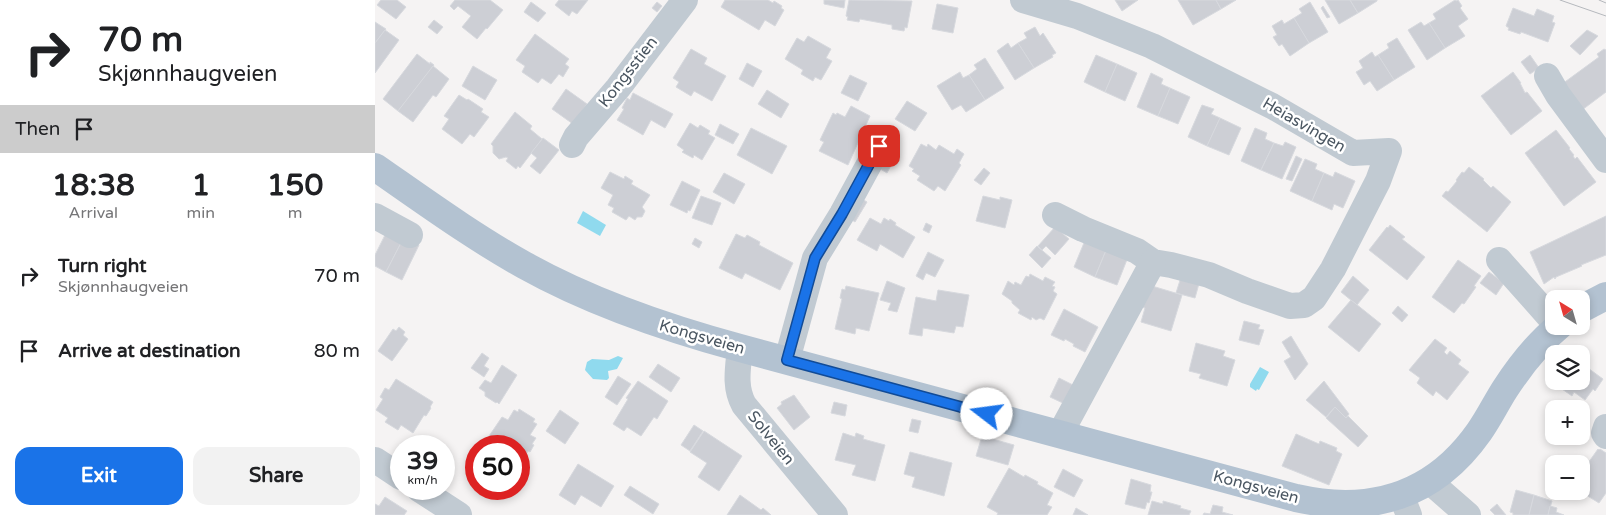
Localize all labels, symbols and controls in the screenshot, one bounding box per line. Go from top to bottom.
text: 70 m [98,19,183,61]
icon: right [15,20,80,85]
street label: Kongsstien [594,33,662,111]
text: Skjønnhaugveien [98,61,277,87]
street label: Heiasvingen [1259,93,1349,157]
icon: arrive [70,115,98,143]
text: Then [15,118,60,140]
pin [858,125,900,167]
icon: arrive [865,132,893,160]
text: 18:38 [52,167,135,204]
text: 1 [191,167,210,204]
text: 150 [267,167,323,204]
text: Arrival [69,203,118,223]
text: min [187,203,215,223]
text: m [288,203,302,223]
text: Turn right [58,255,146,277]
icon: right [15,262,43,290]
text: 70 m [314,265,360,287]
text: Skjønnhaugveien [58,277,188,297]
north arrow [1545,290,1590,335]
map controls [1545,290,1590,500]
street label: Kongsveien [657,315,747,359]
icon: arrive [15,337,43,365]
text: Arrive at destination [58,340,241,362]
text: 80 m [314,340,360,362]
button: layers [1545,345,1590,390]
position arrow [960,387,1012,439]
button: + [1545,400,1590,445]
street label: Solveien [743,407,799,469]
speed limit sign: 50 [465,435,530,500]
text: 39 [407,446,438,476]
button: Exit [15,447,183,505]
button: Share [193,447,360,505]
button: − [1545,455,1590,500]
street label: Kongsveien [1211,466,1301,508]
text: km/h [407,473,438,487]

